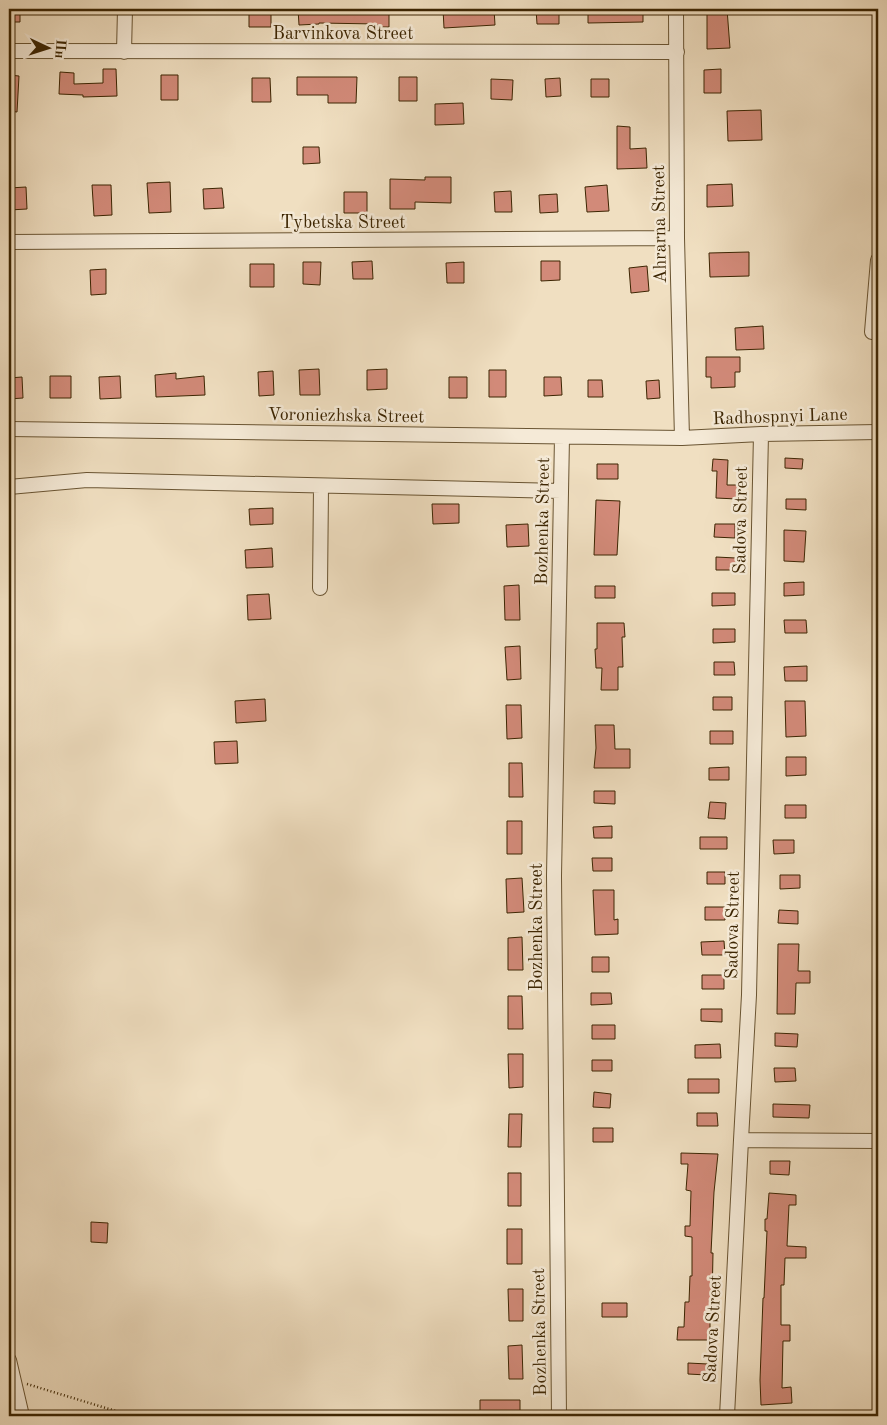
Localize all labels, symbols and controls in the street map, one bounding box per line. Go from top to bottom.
north arrow [22,22,72,72]
street label: Barvinkova Street [273,25,413,43]
text: Пн [52,39,68,59]
street label: Ahrarna Street [650,165,670,283]
street label: Tybetska Street [281,214,406,232]
street label: Voroniezhska Street [267,406,425,426]
street label: Radhospnyi Lane [712,406,848,428]
street label: Bozhenka Street [533,457,553,585]
street label: Sadova Street [731,466,751,574]
street label: Bozhenka Street [528,863,546,991]
street label: Sadova Street [723,871,743,979]
street label: Bozhenka Street [530,1268,550,1396]
street label: Sadova Street [701,1275,725,1384]

